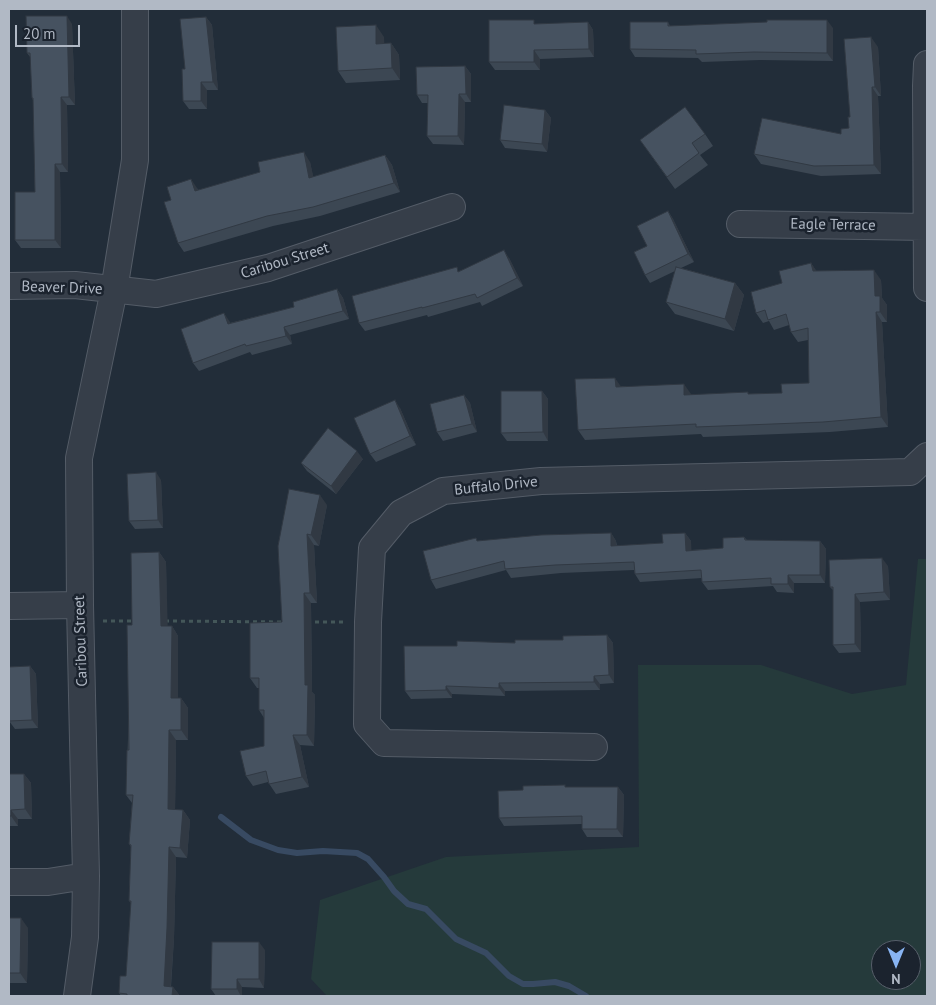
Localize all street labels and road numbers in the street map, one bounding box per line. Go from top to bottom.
street label: Eagle Terrace [790,215,876,235]
street label: Caribou Street [239,239,331,283]
street label: Beaver Drive [21,278,103,298]
street label: Buffalo Drive [453,473,539,499]
street label: Caribou Street [70,595,92,687]

